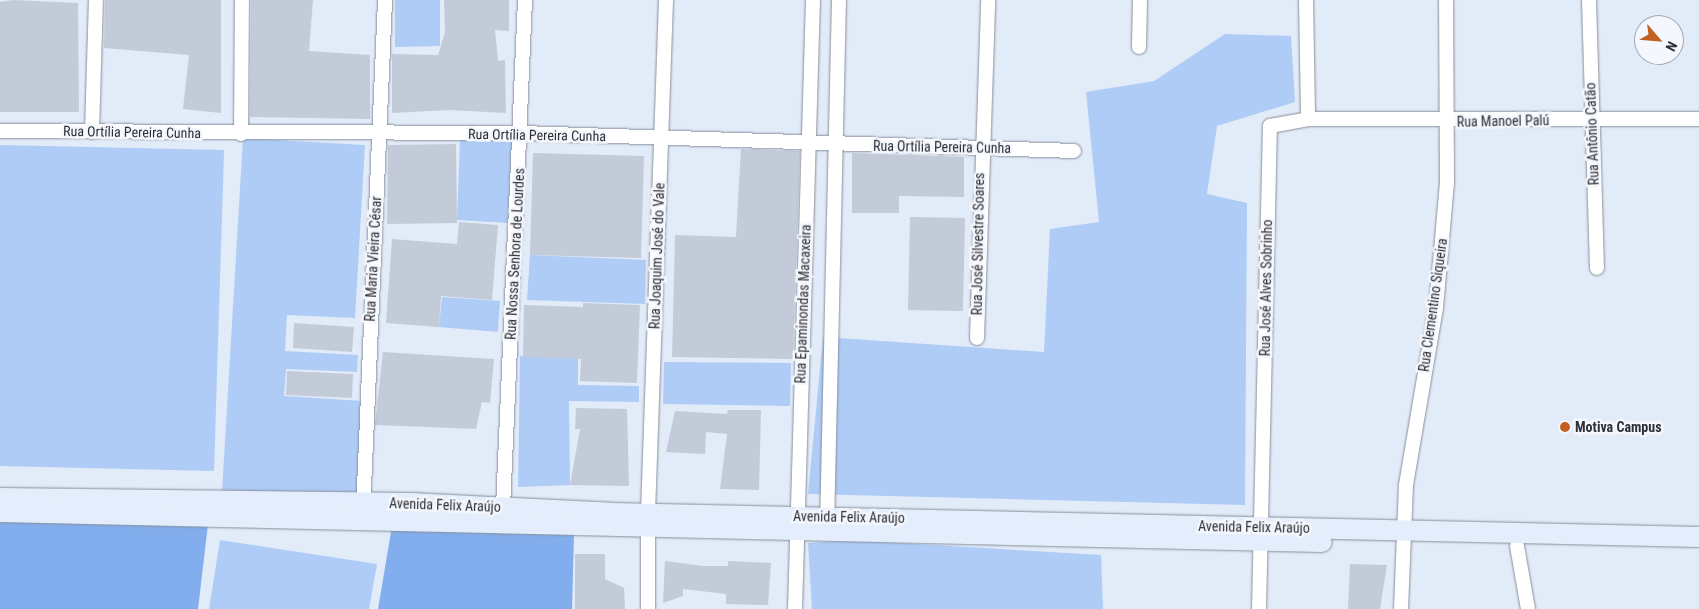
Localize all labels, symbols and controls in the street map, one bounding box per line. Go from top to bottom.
north arrow [1634,15,1684,65]
text: N [1662,39,1681,54]
street label: Rua Antônio Catão [1582,82,1602,186]
street label: Rua Manoel Palú [1457,112,1549,130]
street label: Rua Ortília Pereira Cunha [63,122,201,142]
street label: Rua Ortília Pereira Cunha [468,125,606,145]
street label: Rua Ortília Pereira Cunha [873,137,1011,157]
street label: Rua Nossa Senhora de Lourdes [502,168,528,340]
street label: Rua José Silvestre Soares [968,172,988,316]
street label: Rua Joaquim José do Vale [646,182,668,330]
street label: Rua Maria Vieira César [361,196,385,322]
street label: Rua José Alves Sobrinho [1256,220,1276,356]
street label: Rua Epaminondas Macaxeira [792,224,814,384]
street label: Rua Clementino Siqueira [1415,237,1451,373]
place label: Motiva Campus [1575,419,1662,435]
marker: Motiva Campus [1559,421,1571,433]
street label: Avenida Felix Araújo [389,495,501,515]
street label: Avenida Felix Araújo [793,508,905,526]
street label: Avenida Felix Araújo [1198,518,1310,536]

